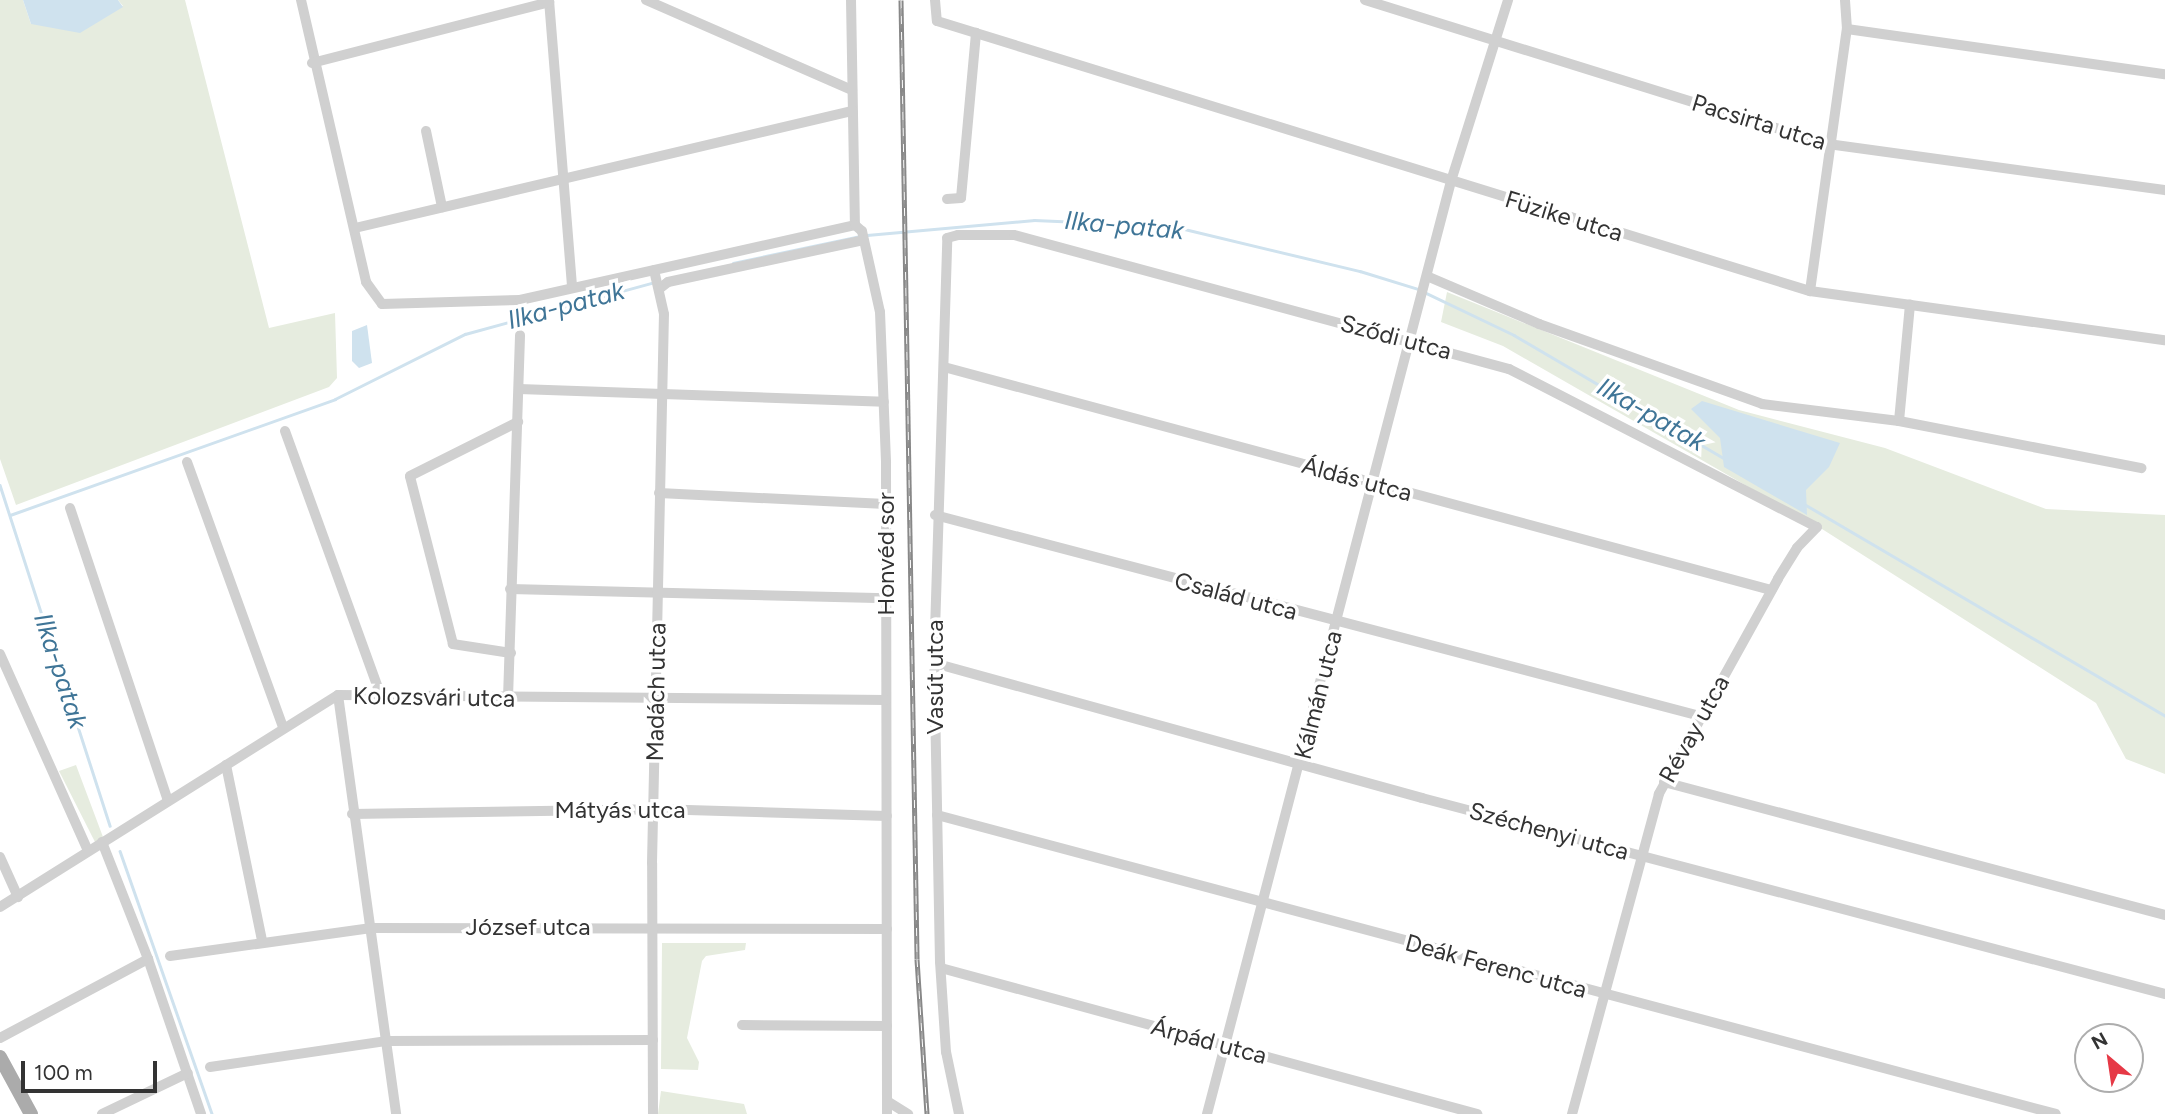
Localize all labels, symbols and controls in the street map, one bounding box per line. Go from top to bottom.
street label: Pacsirta utca [1689,88,1829,156]
street label: Füzike utca [1502,184,1626,248]
water label: Ilka-patak [1063,205,1185,247]
water label: Ilka-patak [504,275,628,337]
street label: Sződi utca [1337,308,1455,366]
water label: Ilka-patak [1591,372,1711,458]
street label: Áldás utca [1299,451,1415,507]
street label: Honvéd sor [872,492,900,616]
street label: Család utca [1171,566,1301,626]
water label: Ilka-patak [27,609,93,733]
street label: Vasút utca [921,619,949,735]
street label: Madách utca [640,622,672,762]
street label: Kálmán utca [1288,628,1348,762]
street label: Révay utca [1653,670,1735,788]
street label: Kolozsvári utca [353,681,515,713]
street label: Mátyás utca [555,796,685,824]
street label: Széchenyi utca [1466,796,1632,866]
street label: József utca [466,913,590,941]
street label: Deák Ferenc utca [1402,928,1590,1004]
street label: Árpád utca [1148,1012,1270,1070]
north arrow [2074,1023,2144,1093]
text: N [2088,1027,2112,1055]
scale bar [24,1048,161,1092]
text: 100 m [34,1060,93,1085]

